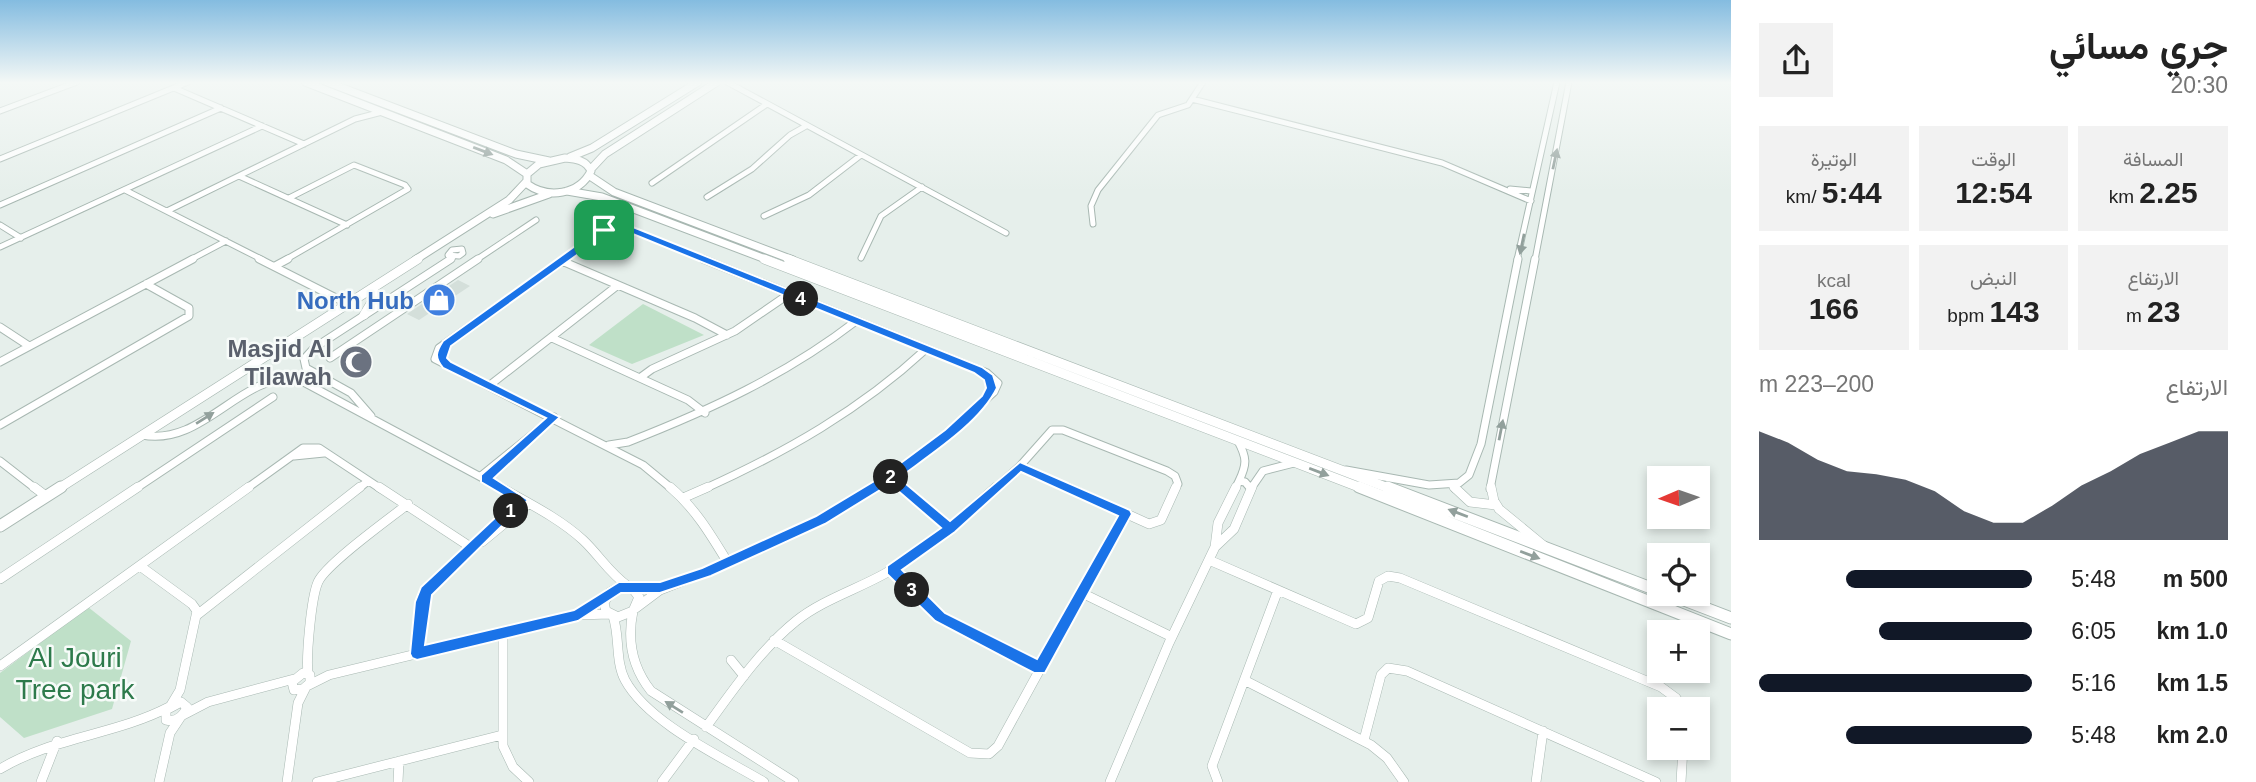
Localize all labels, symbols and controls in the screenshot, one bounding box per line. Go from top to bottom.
button: share [1759,23,1833,97]
text: جري مسائي [2049,25,2228,67]
text: 20:30 [2170,72,2228,98]
one-way arrow [473,146,494,157]
one-way arrow [1549,148,1560,170]
text: الوتيرة [1811,149,1857,170]
text: الوقت [1971,149,2016,170]
text: المسافة [2123,149,2183,170]
text: 5:44 [1822,176,1882,209]
text: 12:54 [1955,176,2032,209]
text: 2.25 [2139,176,2198,209]
text: /km [1786,186,1822,207]
text: km [2109,186,2139,207]
pin [574,200,634,260]
icon: arrive [585,211,623,249]
one-way arrow [1516,233,1527,255]
text: النبض [1970,268,2017,289]
text: الارتفاع [2127,268,2179,289]
text: kcal [1817,270,1851,291]
shop icon: North Hub [420,281,458,319]
pin: 4 [784,282,818,316]
place label: North Hub [297,287,414,314]
text: 4 [795,288,806,309]
text: 166 [1809,292,1859,325]
text: 143 [1990,295,2040,328]
text: 23 [2147,295,2180,328]
text: bpm [1947,305,1990,326]
text: m [2126,305,2147,326]
place label: Masjid Al Tilawah [228,335,332,390]
mosque icon: Masjid Al Tilawah [337,343,375,381]
text: 200–223 m [1759,371,1874,397]
text: الارتفاع [2166,374,2228,400]
one-way arrow [195,412,215,425]
one-way arrow [1495,419,1506,441]
pin: 2 [874,460,908,494]
text: 2 [885,466,896,487]
north arrow [1647,466,1710,528]
map controls [1647,466,1710,760]
one-way arrow [1308,467,1329,478]
pin: 1 [494,494,528,528]
text: 1 [505,500,516,521]
one-way arrow [1448,508,1469,519]
button: locate [1647,543,1710,606]
one-way arrow [1520,550,1541,561]
text: 5:48 [2071,566,2116,592]
text: 500 m [2163,566,2228,592]
pin: 3 [894,572,930,608]
text: 3 [906,579,917,600]
text: 6:05 [2071,618,2116,644]
text: 1.0 km [2156,618,2228,644]
button: + [1647,620,1710,683]
park label: Al Jouri Tree park [16,642,135,705]
text: 5:16 [2071,670,2116,696]
text: 1.5 km [2156,670,2228,696]
button: − [1647,697,1710,760]
one-way arrow [664,700,684,713]
text: 5:48 [2071,722,2116,748]
text: 2.0 km [2156,722,2228,748]

